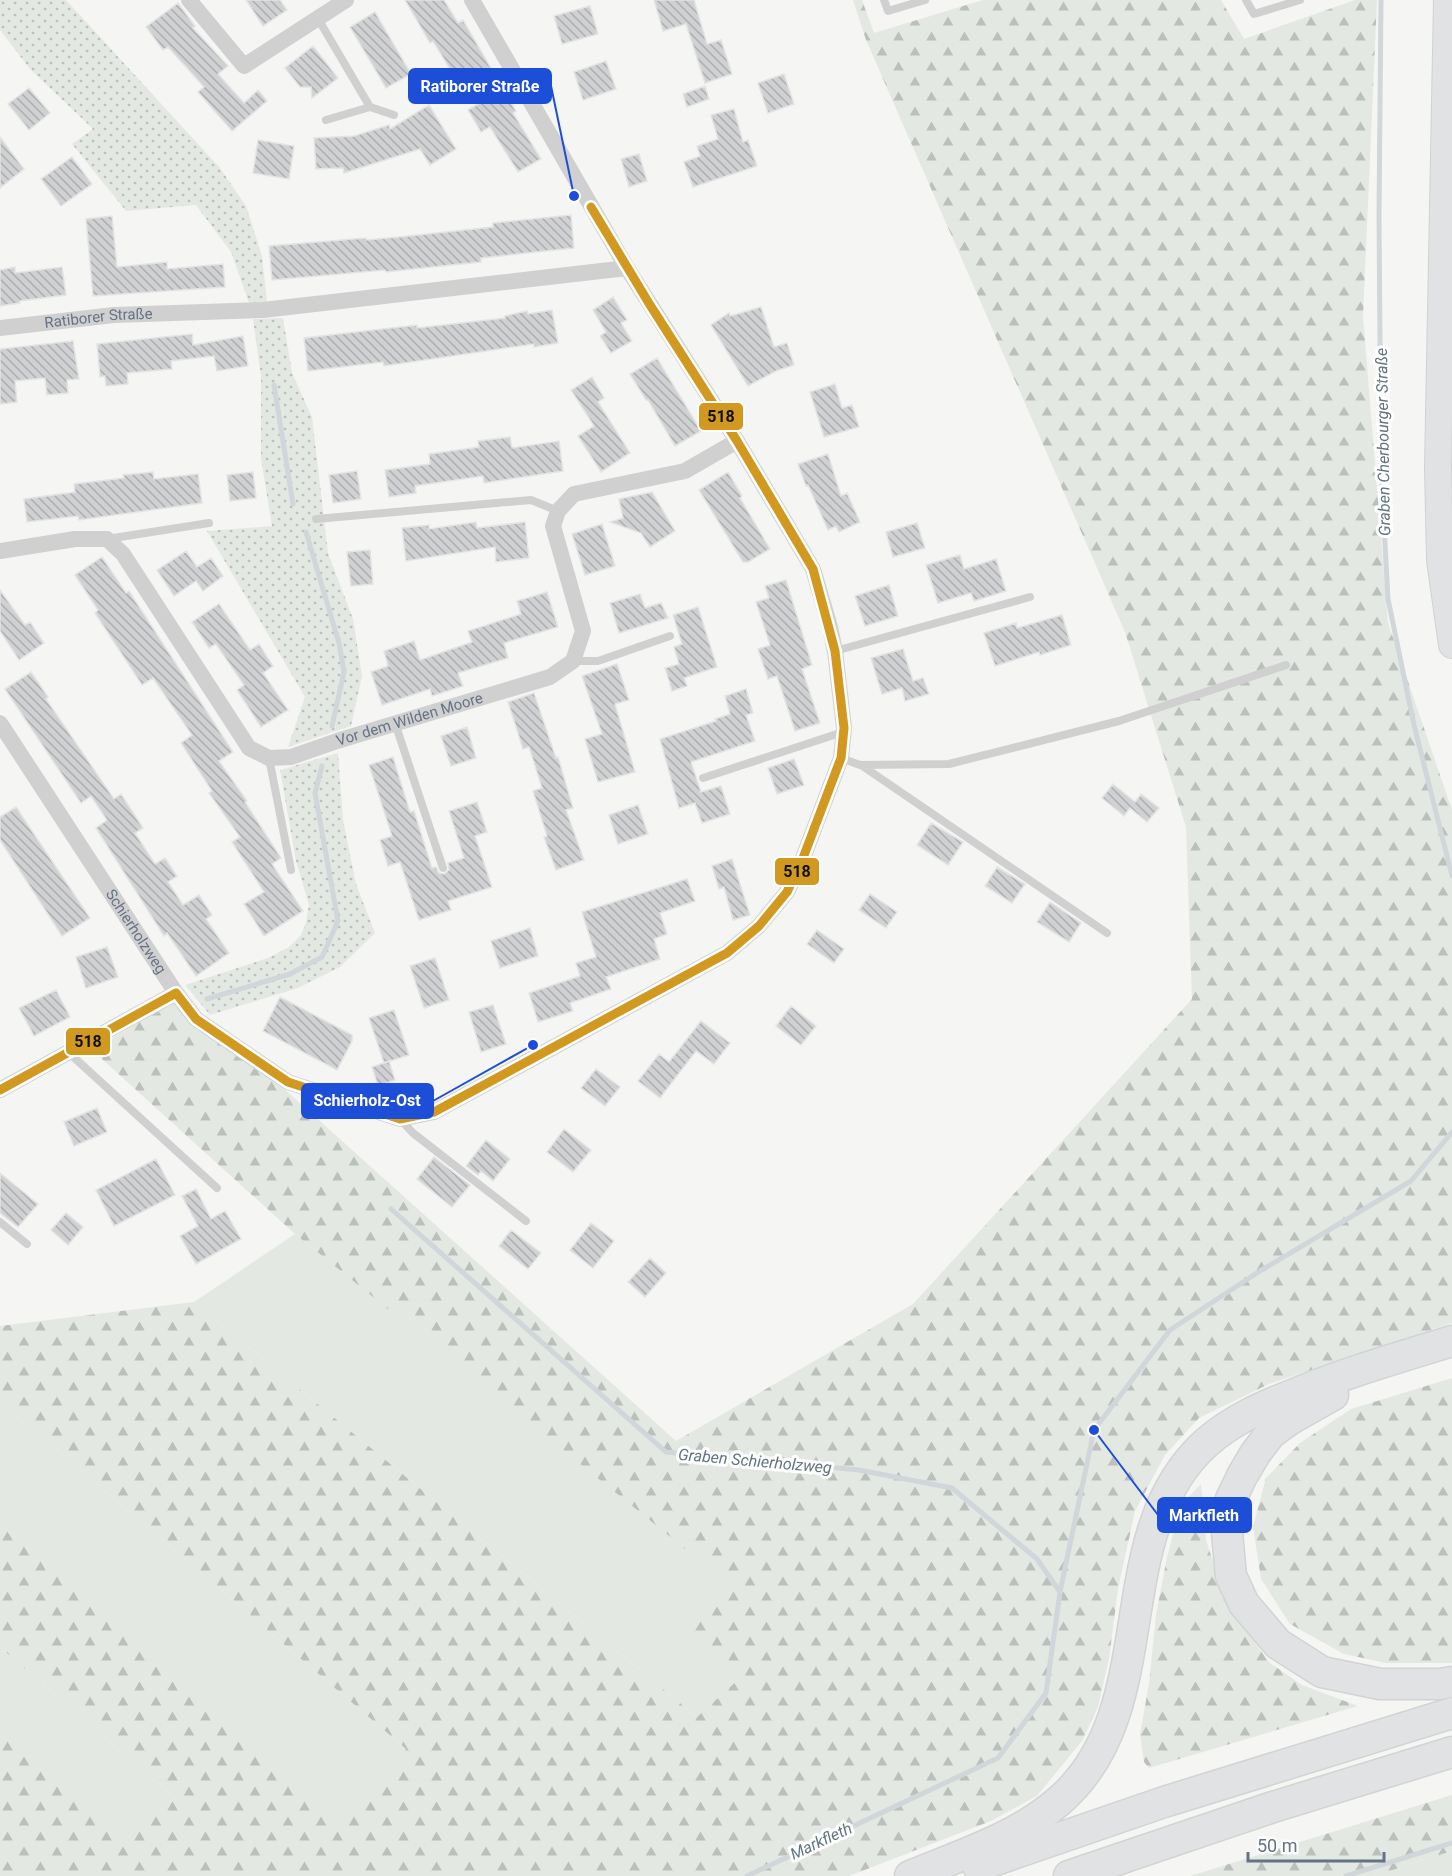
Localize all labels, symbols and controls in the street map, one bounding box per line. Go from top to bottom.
callout: Ratiborer Straße [409,69,551,103]
text: Ratiborer Straße [421,77,540,96]
street label: Ratiborer Straße [43,305,153,332]
water label: Graben Cherbourger Straße [1372,348,1394,536]
line badge: 518 [698,402,744,431]
text: 518 [707,407,735,426]
street label: Vor dem Wilden Moore [334,689,485,750]
line badge: 518 [774,857,820,886]
text: 518 [783,862,811,881]
street label: Schierholzweg [102,886,170,977]
line badge: 518 [65,1027,111,1056]
text: 518 [74,1032,102,1051]
callout: Schierholz-Ost [302,1084,433,1118]
text: Schierholz-Ost [313,1091,421,1110]
water label: Graben Schierholzweg [677,1445,833,1477]
callout: Markfleth [1158,1498,1251,1532]
text: Markfleth [1169,1506,1239,1525]
water label: Markfleth [787,1818,855,1864]
scale bar [1248,1825,1384,1863]
text: 50 m [1257,1835,1297,1856]

